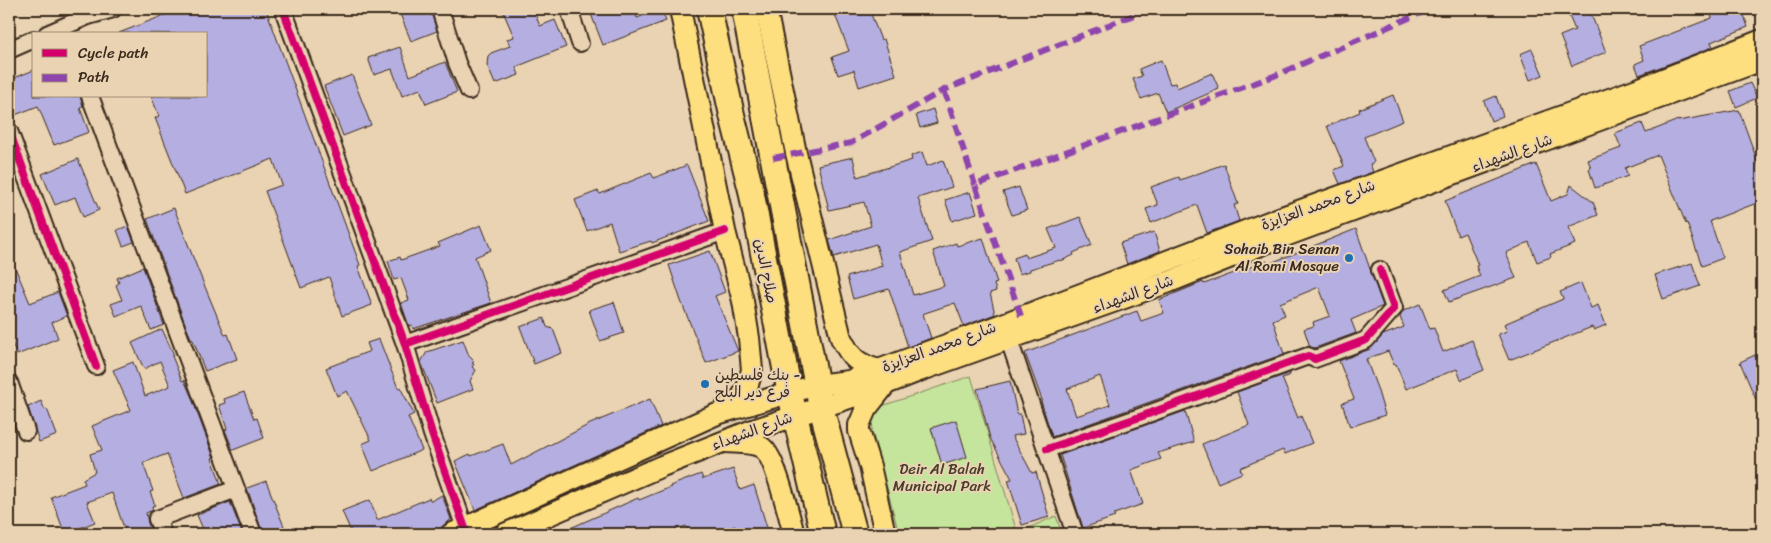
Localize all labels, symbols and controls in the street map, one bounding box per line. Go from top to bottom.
legend [32,32,208,98]
text: Cycle path [78,40,149,66]
text: Path [78,64,109,90]
street label: شارع الشهداء [1468,126,1556,180]
street label: شارع محمد العزايزة [1257,172,1379,238]
street label: صلاح الدين [747,236,785,306]
place label: Sohaib Bin Senan Al Romi Mosque [1224,236,1339,279]
marker: Sohaib Bin Senan Al Romi Mosque [1343,252,1355,264]
street label: شارع الشهداء [1089,267,1177,321]
street label: شارع محمد العزايزة [878,314,1000,380]
place label: بنك فلسطين - فرع دير البلح [715,362,800,405]
marker: بنك فلسطين - فرع دير البلح [699,378,711,390]
street label: شارع الشهداء [708,404,796,458]
park label: Deir Al Balah Municipal Park [893,456,991,499]

